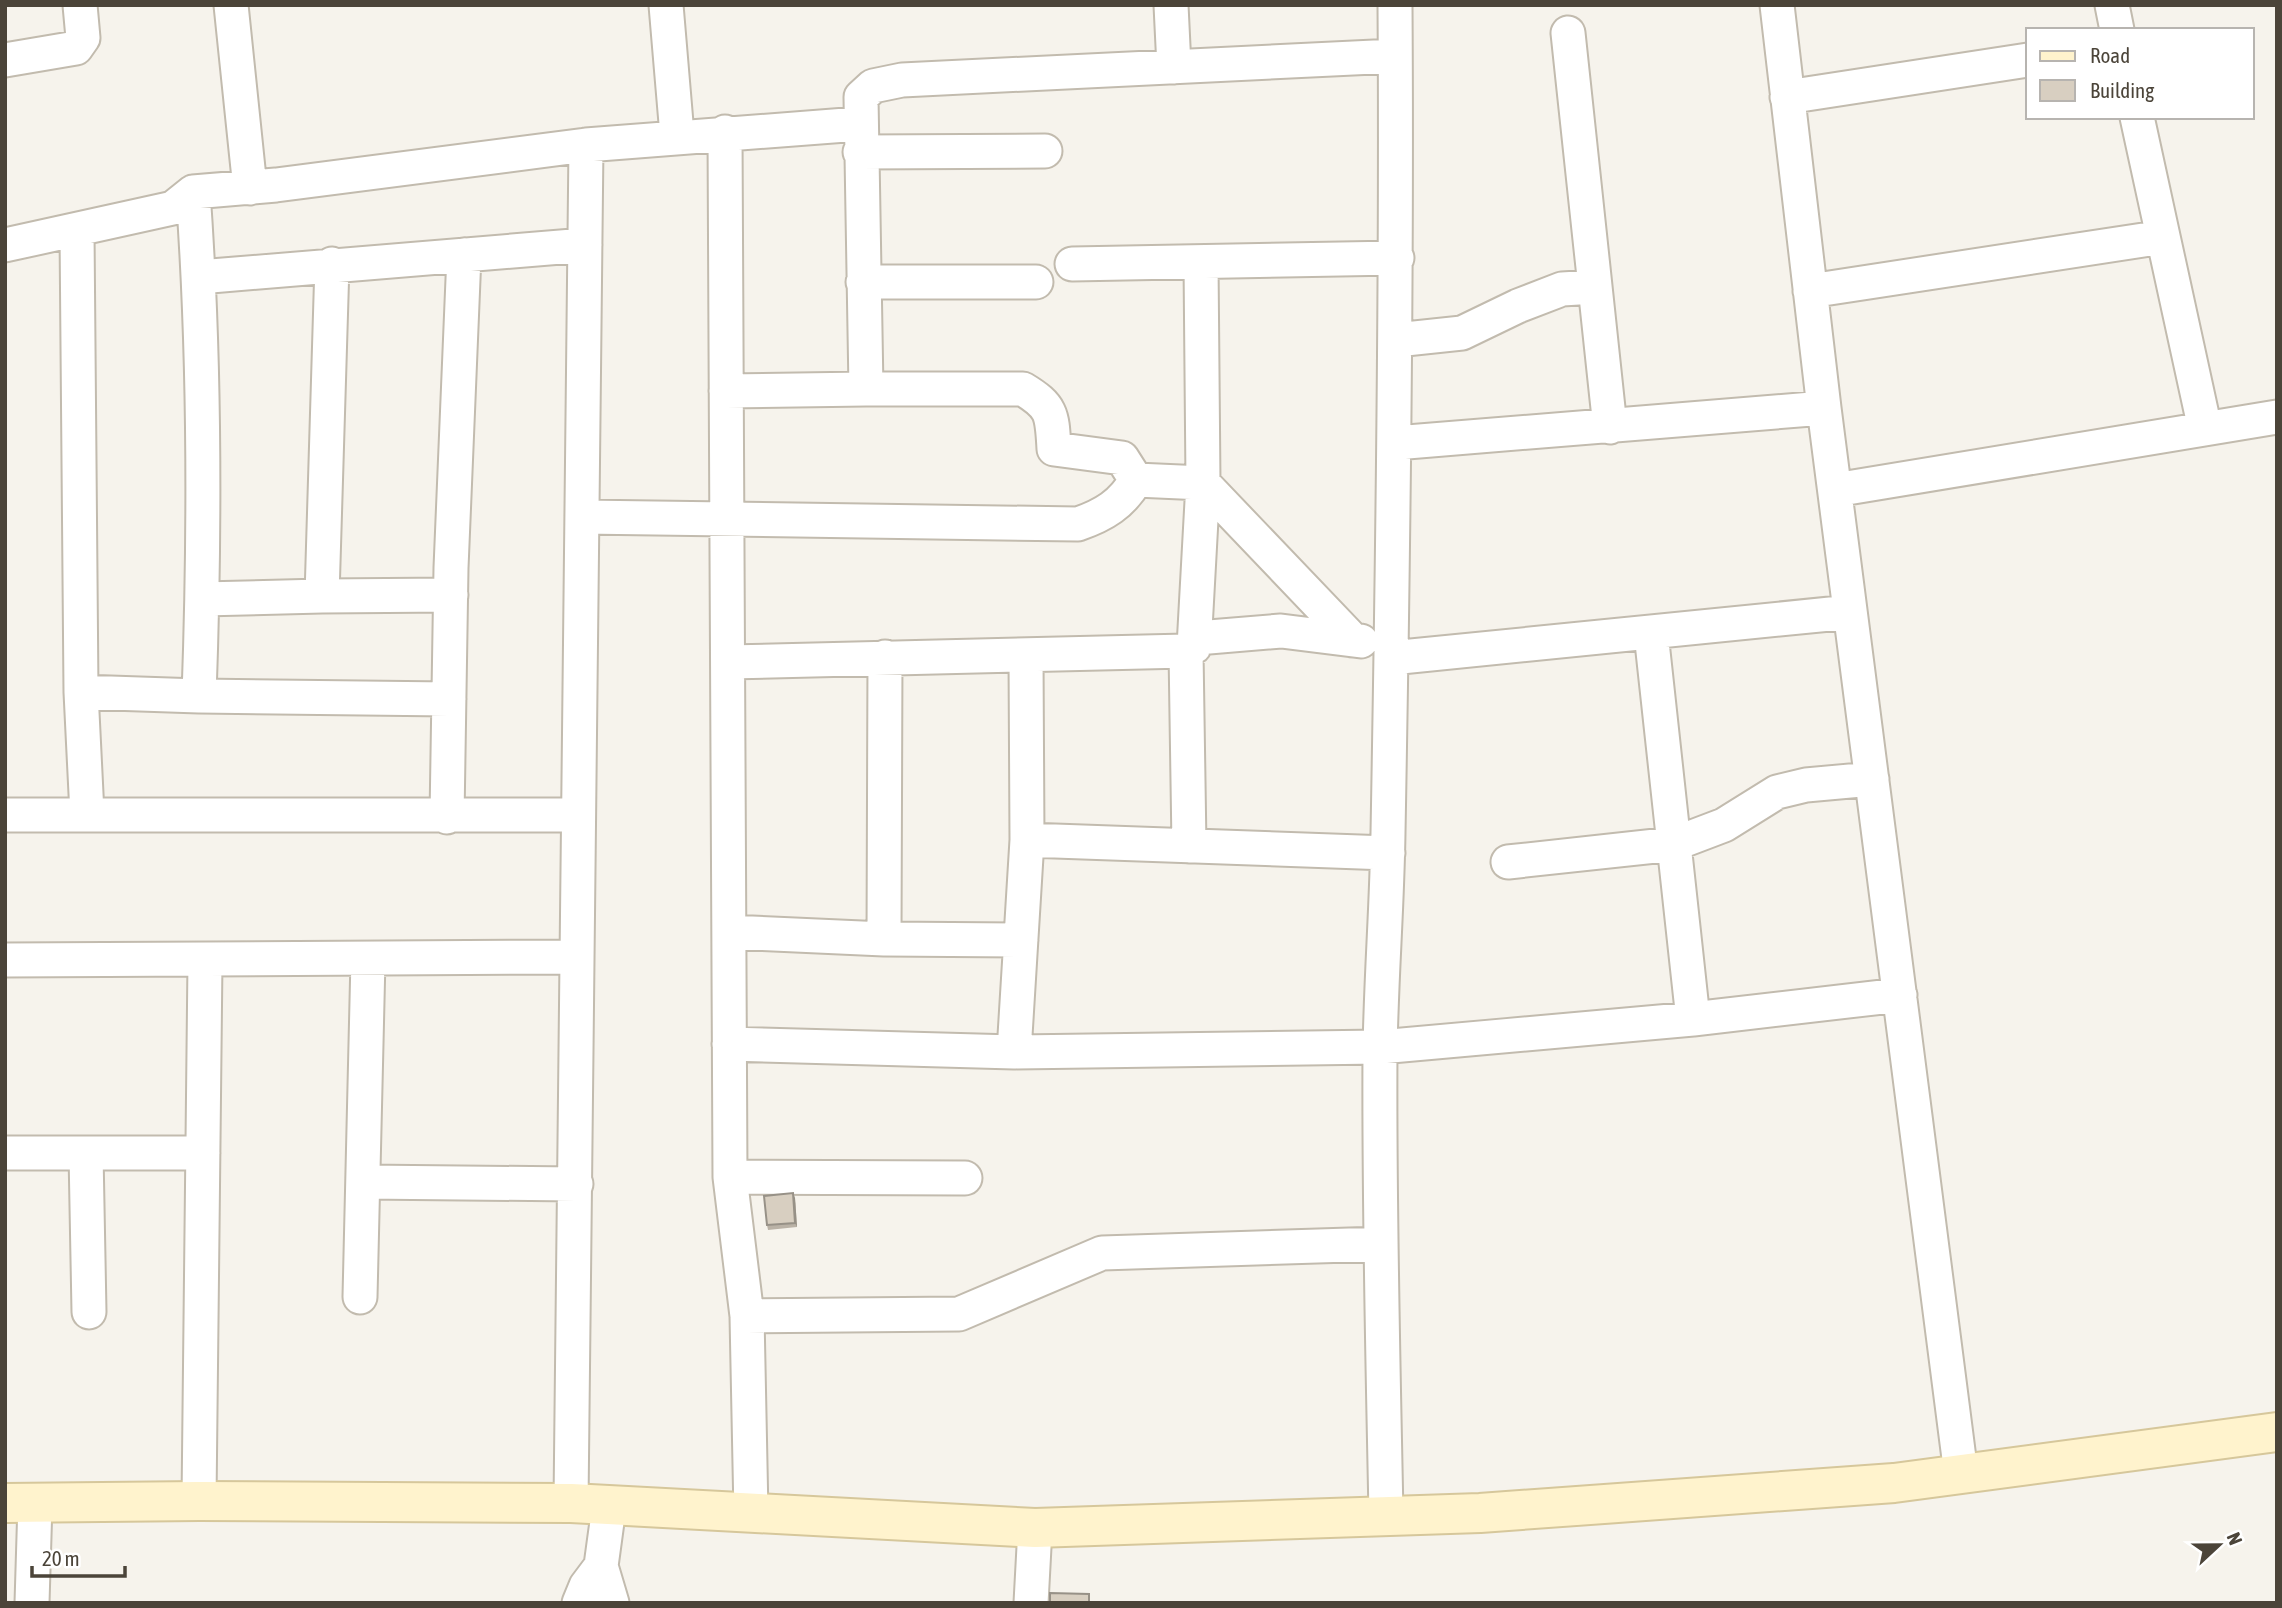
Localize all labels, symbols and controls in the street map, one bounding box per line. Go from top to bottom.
legend [2026,28,2254,119]
text: Road [2090,43,2130,67]
text: Building [2090,78,2154,102]
north arrow [2184,1510,2254,1580]
text: N [2222,1529,2247,1548]
scale bar [32,1534,124,1578]
text: 20 m [42,1546,80,1570]

